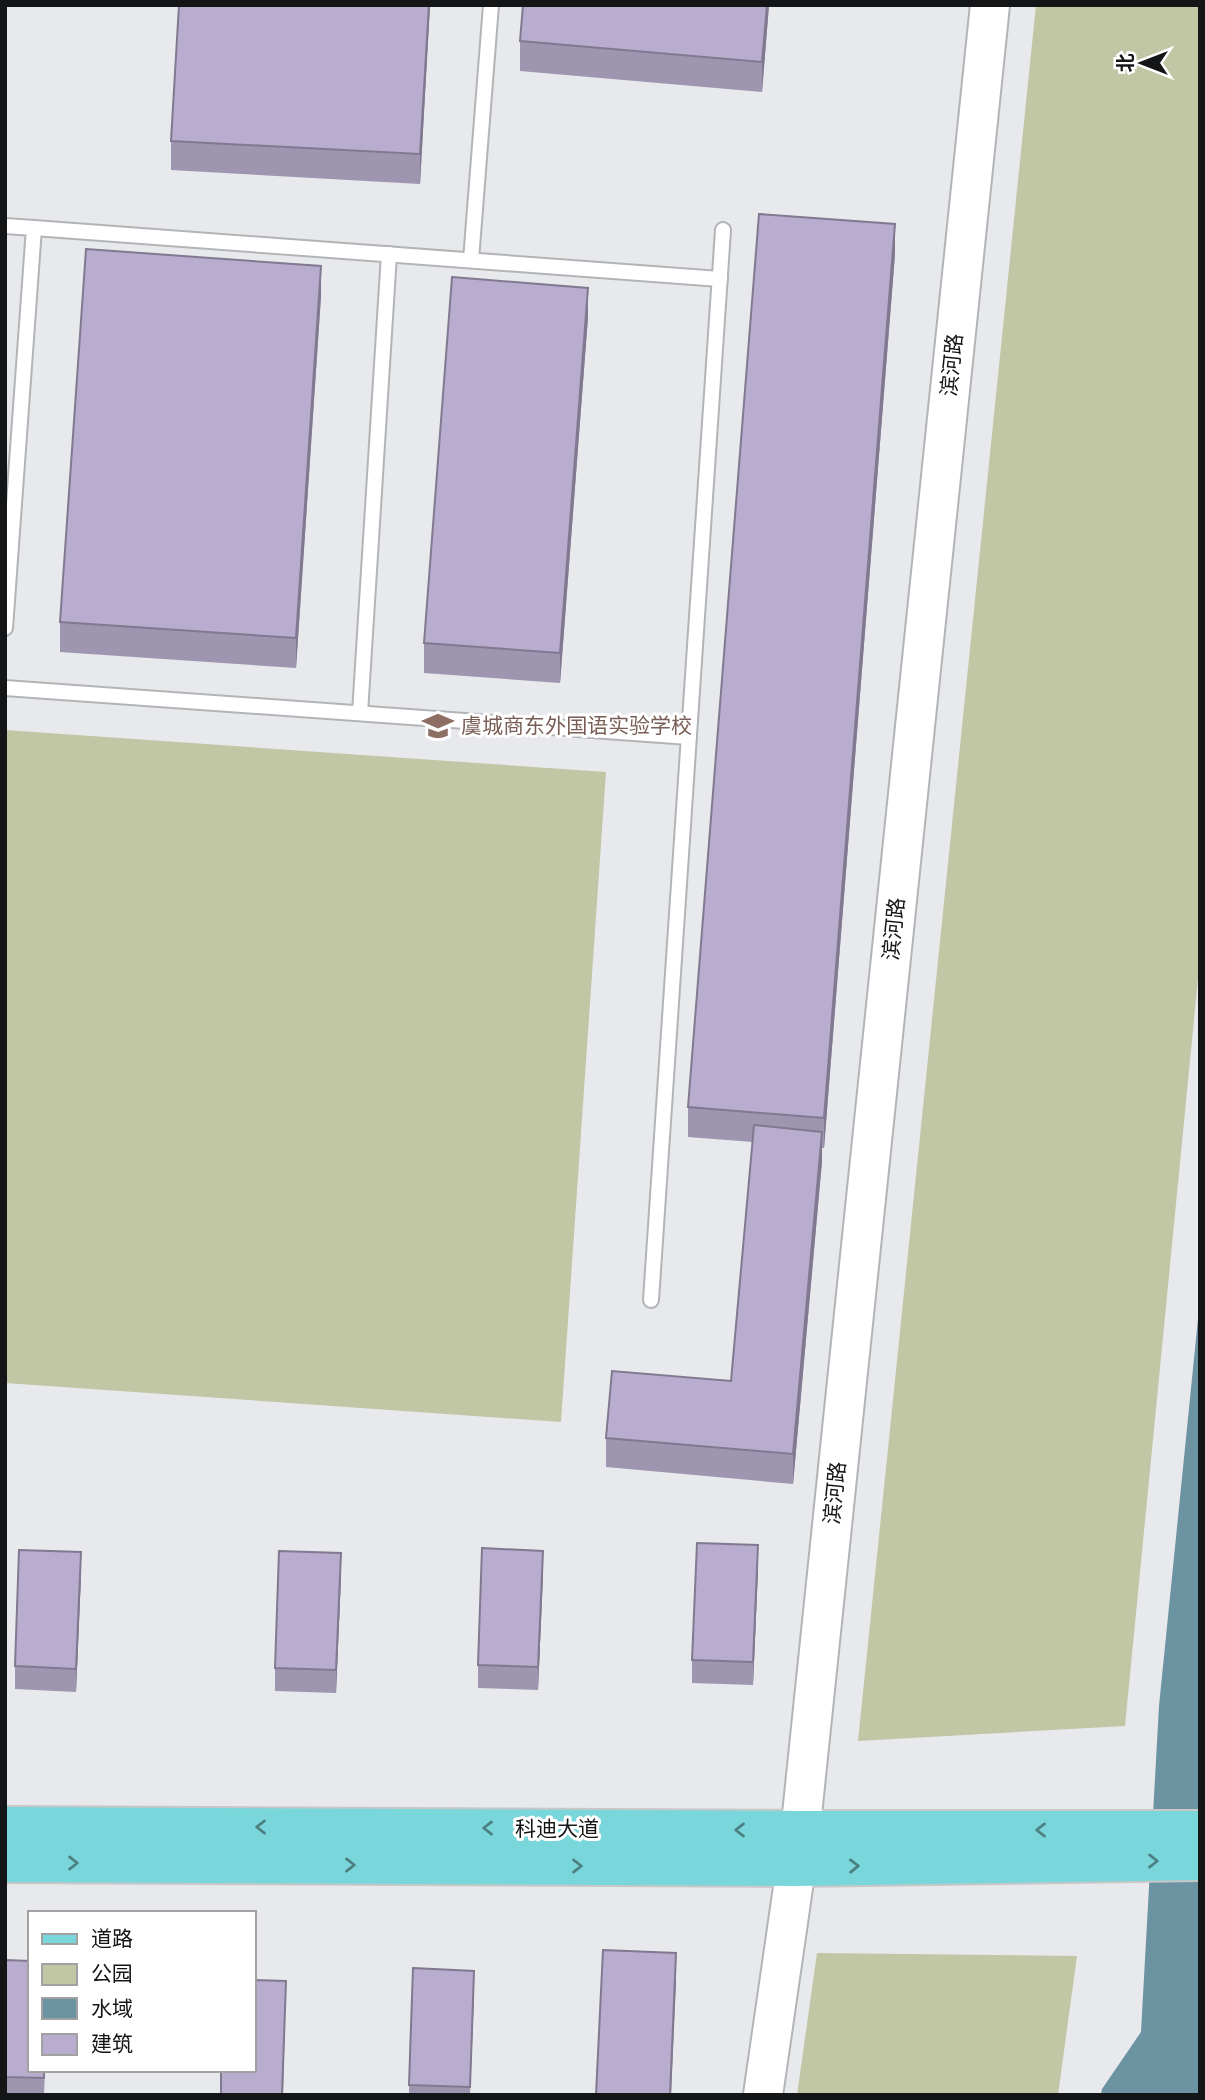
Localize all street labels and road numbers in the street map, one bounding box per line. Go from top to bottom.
street label: 滨河路 [936,332,967,398]
street label: 滨河路 [878,896,909,962]
street label: 滨河路 [819,1460,850,1526]
street label: 科迪大道 [515,1816,599,1841]

